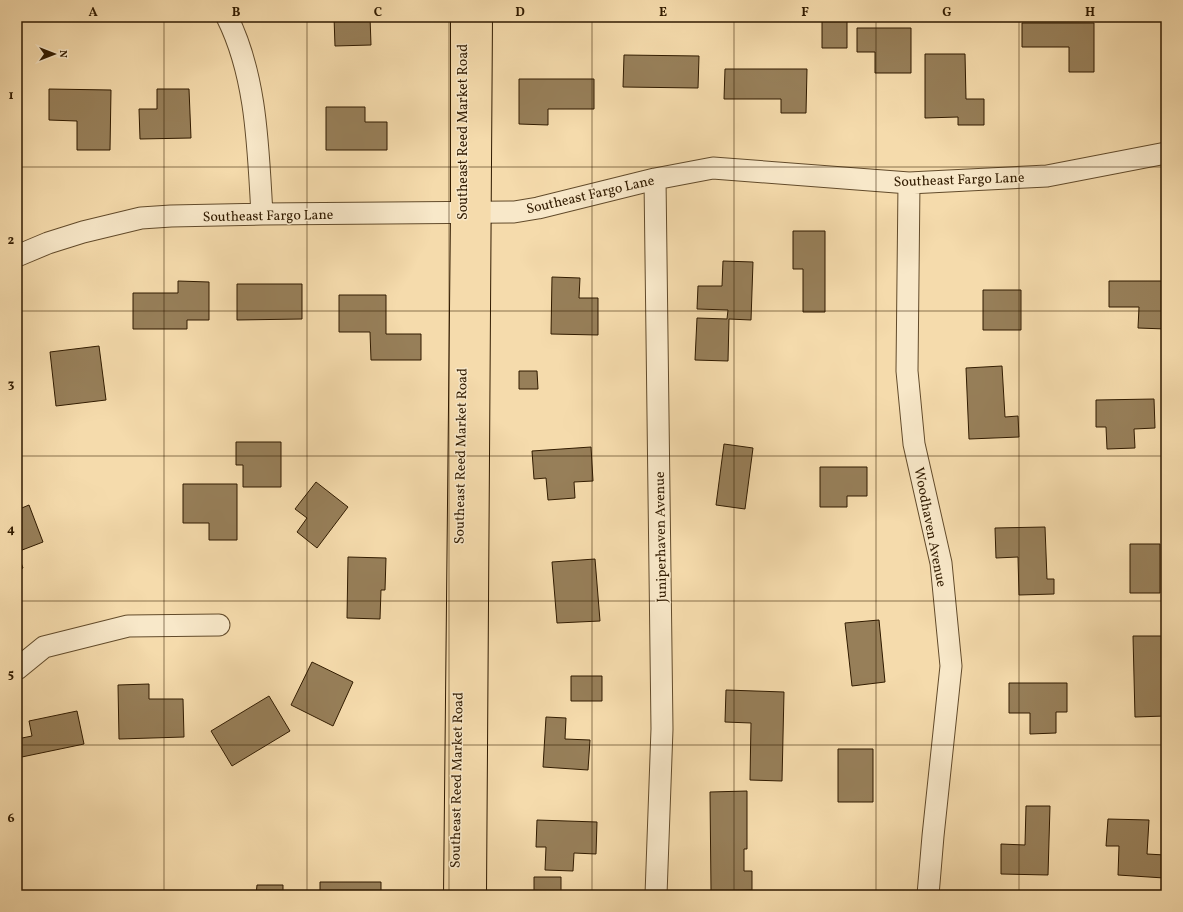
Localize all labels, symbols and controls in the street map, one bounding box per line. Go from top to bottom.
text: A [88,4,98,22]
text: B [232,4,241,22]
text: C [374,4,382,22]
text: D [515,4,525,22]
text: E [659,4,667,22]
text: F [801,4,809,22]
text: G [942,4,952,22]
text: H [1085,4,1095,22]
north arrow [34,34,74,74]
street label: Southeast Reed Market Road [454,44,473,220]
text: N [55,50,70,58]
text: 1 [8,87,14,105]
street label: Southeast Fargo Lane [893,169,1025,192]
street label: Southeast Fargo Lane [524,171,657,219]
street label: Southeast Fargo Lane [202,206,334,227]
text: 2 [8,232,15,250]
street label: Southeast Reed Market Road [450,368,473,544]
text: 3 [8,376,15,394]
street label: Woodhaven Avenue [909,466,951,589]
street label: Juniperhaven Avenue [651,471,672,603]
text: 4 [7,521,15,539]
text: 5 [8,666,14,684]
street label: Southeast Reed Market Road [446,692,469,868]
text: 6 [7,810,15,828]

